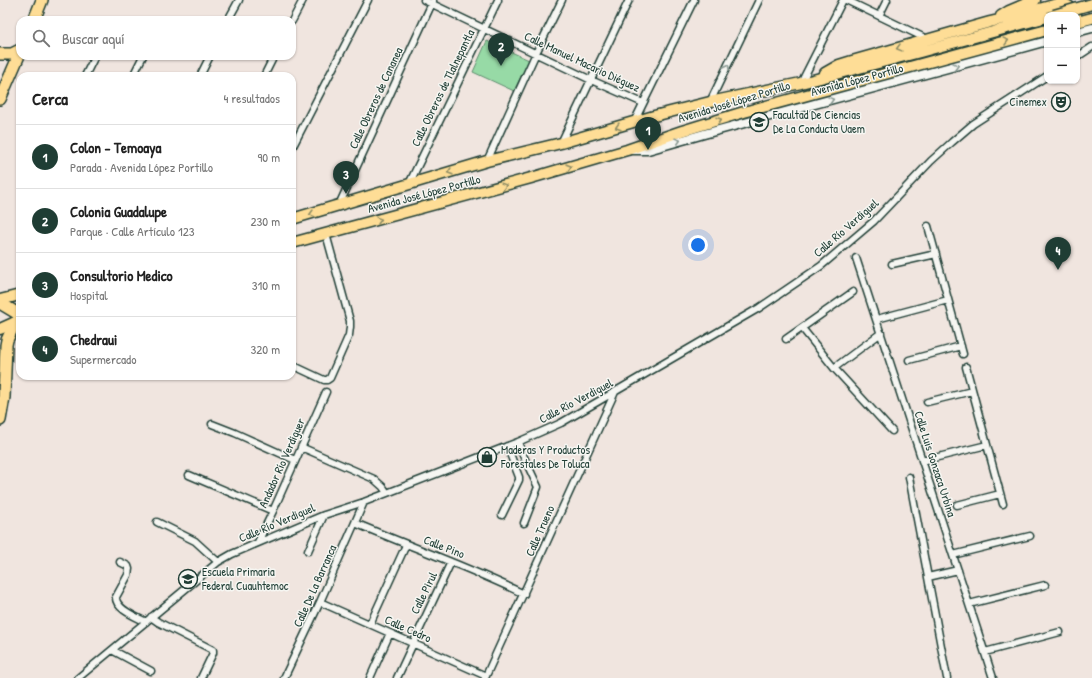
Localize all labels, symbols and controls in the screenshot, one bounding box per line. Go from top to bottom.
map controls [1044,12,1080,84]
button: + [1044,12,1080,48]
search box [16,16,296,60]
street label: Calle Obreros de Tlalnepantla [407,26,478,149]
icon: search [30,27,52,49]
street label: Calle Manuel Macario Diéguez [521,27,643,96]
text: Buscar aquí [62,28,125,49]
pin: 2 [488,33,514,66]
one-way arrow [1003,38,1010,46]
one-way arrow [896,43,903,52]
street label: Calle Obreros de Cananea [345,44,407,151]
button: − [1044,48,1080,84]
street label: Avenida López Portillo [809,59,905,100]
one-way arrow [953,62,960,70]
one-way arrow [722,63,730,71]
street label: Avenida José López Portillo [676,76,792,127]
text: Cerca [32,87,68,110]
text: 4 resultados [223,89,280,107]
theatre icon: Cinemex [1050,91,1072,113]
place label: Cinemex [1009,93,1047,110]
one-way arrow [828,96,834,104]
place label: Facultad De Ciencias De La Conducta Uaem [772,106,865,137]
school or university icon: Facultad De Ciencias De La Conducta Uaem [748,111,770,133]
one-way arrow [715,116,722,125]
pin: 1 [635,117,661,150]
one-way arrow [615,122,622,131]
text: Colon - Temoaya [70,137,161,158]
one-way arrow [675,137,682,146]
text: 1 [43,148,47,166]
text: 90 m [258,148,280,166]
text: Parada · Avenida López Portillo [70,158,213,176]
pin: 3 [333,161,359,194]
one-way arrow [565,163,572,172]
one-way arrow [446,167,453,176]
street label: Avenida José López Portillo [366,170,482,217]
one-way arrow [501,182,507,190]
street label: Calle Río Verdiguel [809,194,883,261]
text: Colonia Guadalupe [70,201,167,222]
one-way arrow [309,209,316,218]
text: 2 [42,212,48,230]
text: 230 m [250,212,280,230]
one-way arrow [375,216,382,225]
text: Parque · Calle Artículo 123 [70,222,195,240]
your location [688,235,708,255]
pin: 4 [1045,237,1071,270]
text: Consultorio Medico [70,265,173,286]
text: 3 [42,276,48,294]
text: 310 m [252,276,280,294]
text: Hospital [70,286,108,304]
text: Chedraui [70,329,117,350]
text: 4 [43,340,47,358]
text: 320 m [250,340,280,358]
text: Supermercado [70,350,136,368]
street label: Calle Río Verdiguel [536,374,616,427]
street label: Calle Luis Gonzaca Urbina [910,409,961,519]
street label: Andador Río Verdiguer [254,415,309,510]
place label: Maderas Y Productos Forestales De Toluca [500,441,590,472]
shop icon: Maderas Y Productos Forestales De Toluca [476,446,498,468]
street label: Calle Río Verdiguel [236,499,318,546]
street label: Calle Trueno [521,502,558,559]
street label: Calle Pino [421,531,467,562]
street label: Calle De La Barranca [289,542,340,630]
place label: Escuela Primaria Federal Cuauhtemoc [201,563,289,594]
school or university icon: Escuela Primaria Federal Cuauhtemoc [177,568,199,590]
street label: Calle Pirul [406,568,441,617]
street label: Calle Cedro [382,611,434,646]

